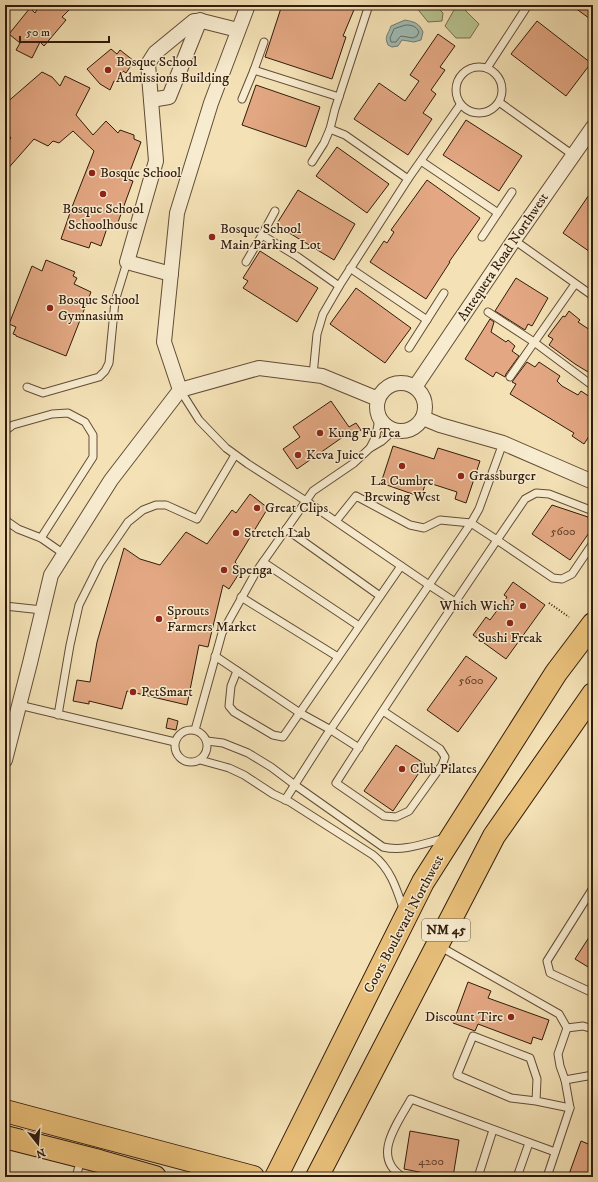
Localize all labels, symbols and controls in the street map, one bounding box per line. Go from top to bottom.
scale bar [20,18,109,44]
text: 50 m [26,25,50,40]
place label: Bosque School Admissions Building [116,53,229,87]
marker: Bosque School Admissions Building [103,65,113,75]
place label: Bosque School [100,164,182,182]
marker: Bosque School [87,168,97,178]
marker: Bosque School Schoolhouse [98,189,108,199]
street label: Antequera Road Northwest [453,189,553,325]
place label: Bosque School Schoolhouse [62,200,144,234]
place label: Bosque School Main Parking Lot [220,220,321,254]
marker: Bosque School Main Parking Lot [207,232,217,242]
place label: Bosque School Gymnasium [58,291,140,325]
marker: Bosque School Gymnasium [45,303,55,313]
place label: Kung Fu Tea [328,424,401,442]
marker: Kung Fu Tea [315,428,325,438]
place label: Keva Juice [306,446,364,464]
marker: Keva Juice [293,450,303,460]
marker: La Cumbre Brewing West [397,461,407,471]
place label: Grassburger [469,467,536,485]
marker: Grassburger [456,471,466,481]
place label: La Cumbre Brewing West [364,472,441,506]
place label: Great Clips [265,499,328,517]
marker: Great Clips [252,503,262,513]
place label: Stretch Lab [244,524,311,542]
house number: 5600 [550,524,576,539]
marker: Stretch Lab [231,528,241,538]
place label: Spenga [232,561,272,579]
marker: Spenga [219,565,229,575]
place label: Which Wich? [439,597,515,615]
marker: Which Wich? [518,601,528,611]
place label: Sprouts Farmers Market [167,602,257,636]
marker: Sprouts Farmers Market [154,614,164,624]
marker: Sushi Freak [505,618,515,628]
place label: Sushi Freak [478,629,542,647]
house number: 5600 [458,673,484,688]
place label: PetSmart [141,683,193,701]
marker: PetSmart [128,687,138,697]
place label: Club Pilates [410,760,477,778]
marker: Club Pilates [397,764,407,774]
street label: Coors Boulevard Northwest [360,851,448,996]
road number: NM 45 [422,919,470,941]
place label: Discount Tire [425,1008,503,1026]
marker: Discount Tire [506,1012,516,1022]
north arrow [18,1124,58,1164]
text: N [34,1145,47,1161]
house number: 4200 [418,1154,444,1169]

